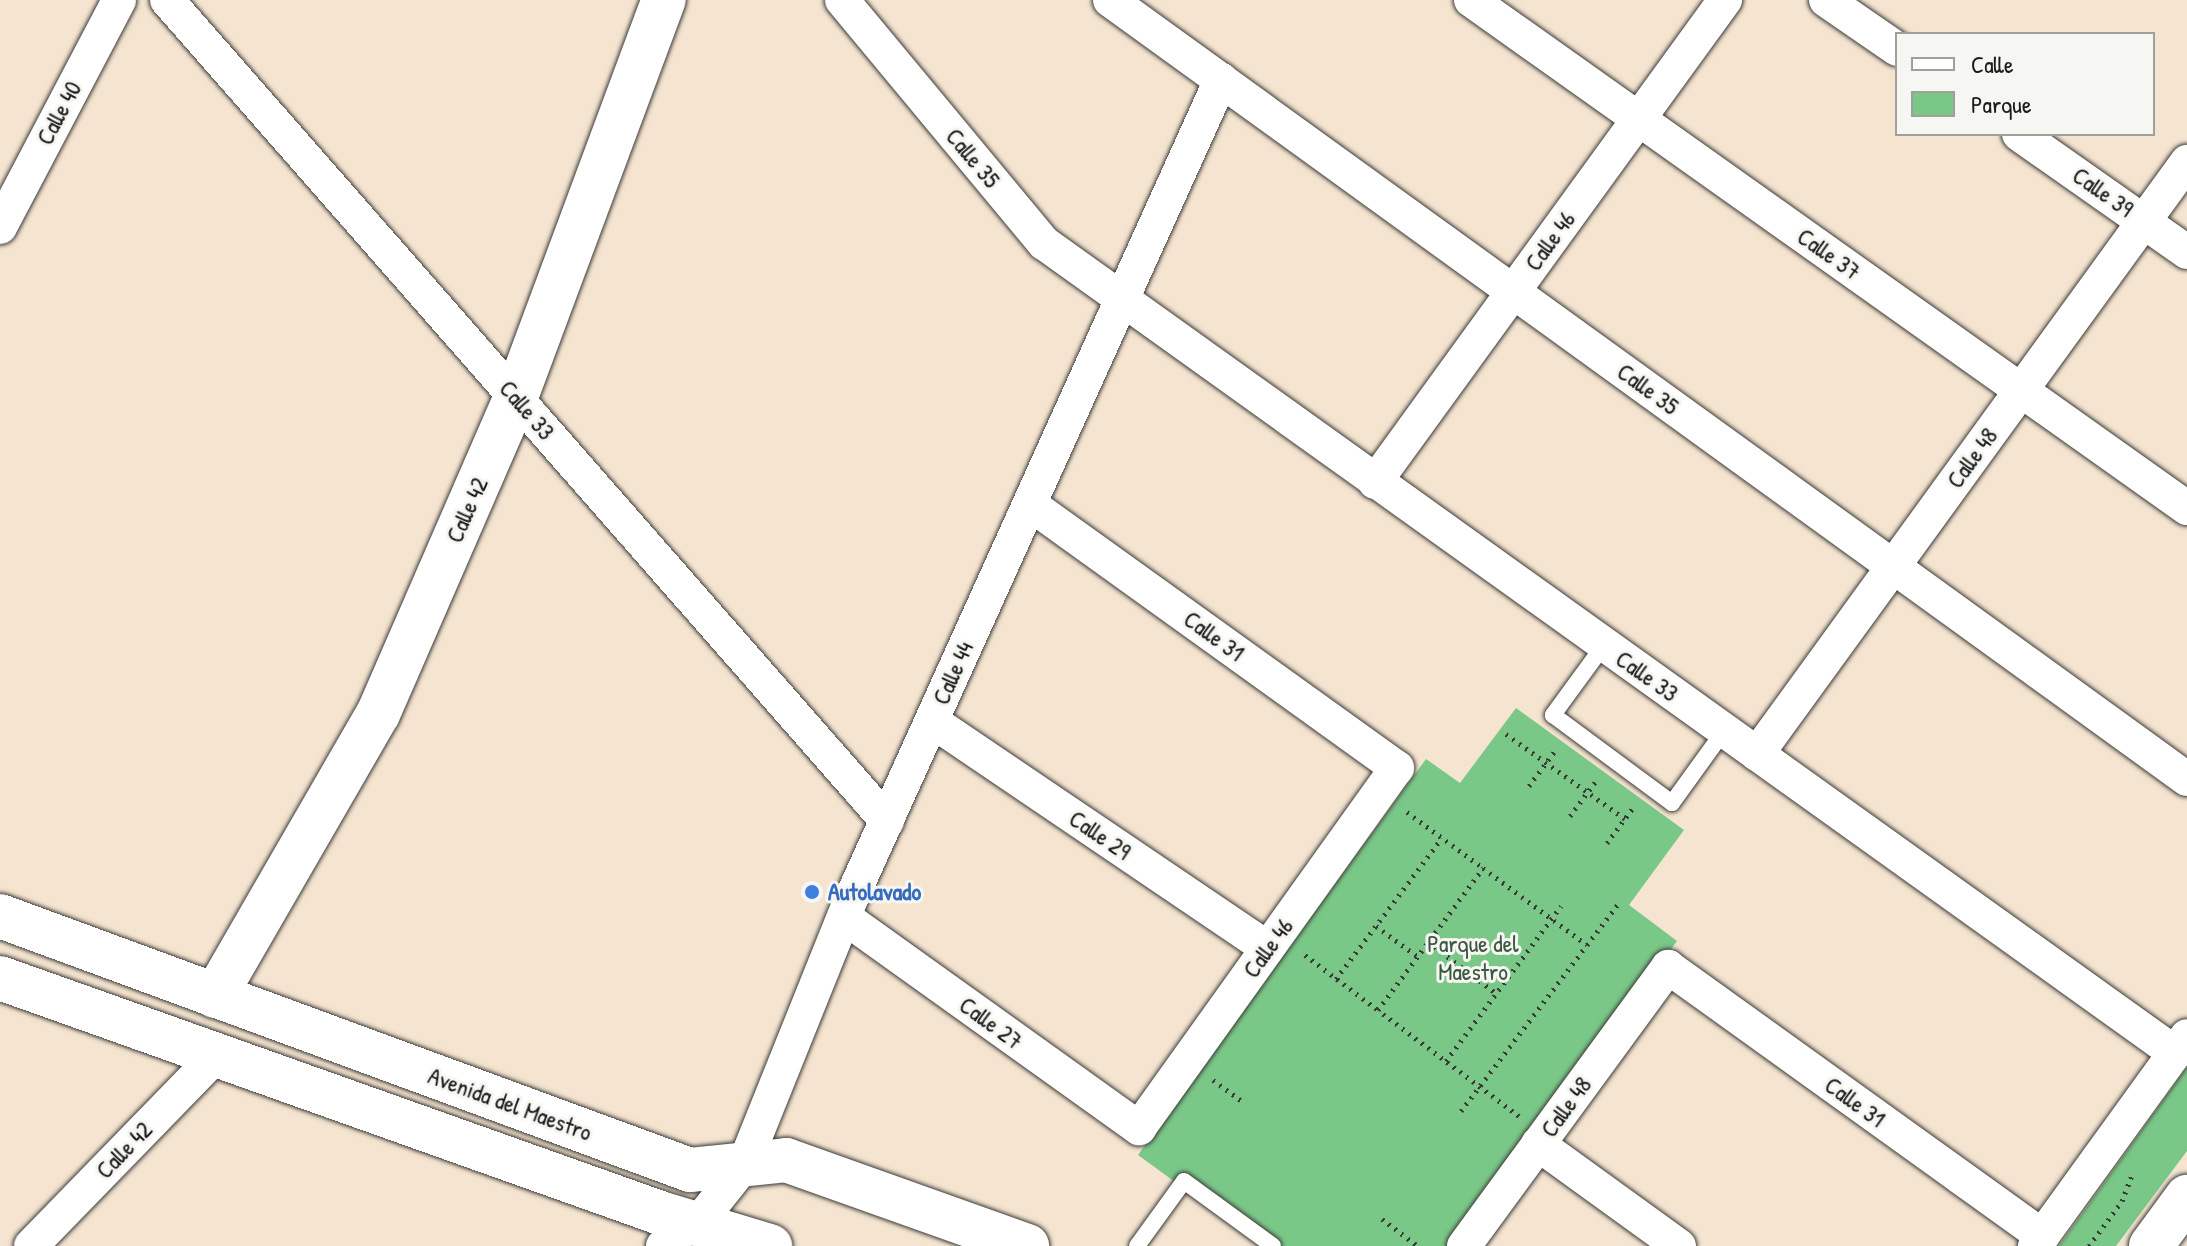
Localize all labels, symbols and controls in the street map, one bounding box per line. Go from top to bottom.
legend [1895,32,2155,136]
text: Calle [1971,48,2013,80]
street label: Calle 40 [30,76,88,150]
text: Parque [1971,88,2031,120]
street label: Calle 35 [940,122,1006,194]
street label: Calle 39 [2067,161,2139,223]
street label: Calle 46 [1519,206,1581,276]
street label: Calle 37 [1792,222,1866,286]
street label: Calle 35 [1612,357,1684,421]
street label: Calle 33 [493,374,561,446]
street label: Calle 48 [1941,422,2003,494]
street label: Calle 42 [440,473,494,547]
street label: Calle 31 [1178,605,1250,667]
street label: Calle 44 [926,637,980,709]
street label: Calle 33 [1610,644,1684,708]
street label: Calle 29 [1064,804,1136,866]
place label: Autolavado [828,878,921,906]
marker: Autolavado [803,883,821,901]
street label: Calle 46 [1237,913,1299,983]
park label: Parque del Maestro [1427,930,1519,986]
street label: Calle 27 [954,990,1028,1056]
street label: Avenida del Maestro [424,1061,596,1147]
street label: Calle 48 [1535,1071,1597,1143]
street label: Calle 31 [1819,1071,1891,1133]
street label: Calle 42 [90,1115,158,1185]

